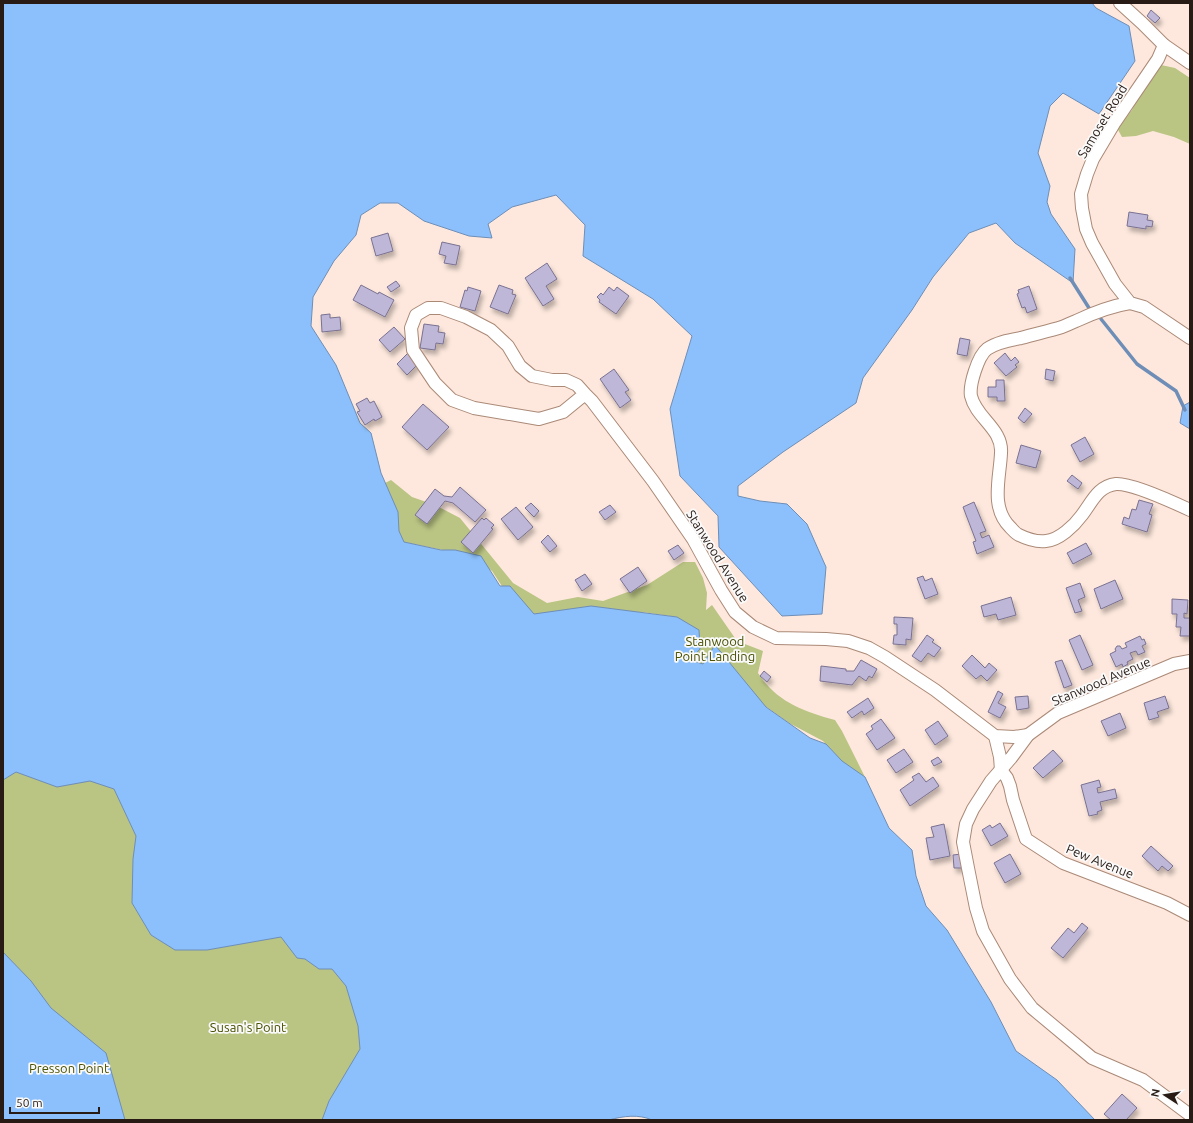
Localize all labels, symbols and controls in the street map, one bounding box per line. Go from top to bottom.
street label: Samoset Road [1075,82,1129,160]
street label: Stanwood Avenue [684,507,752,605]
park label: Stanwood Point Landing [675,634,755,663]
street label: Stanwood Avenue [1050,654,1152,708]
street label: Pew Avenue [1064,841,1136,881]
park label: Susan's Point [210,1020,286,1034]
park label: Presson Point [29,1061,109,1075]
north arrow [1145,1075,1185,1115]
text: N [1148,1088,1162,1098]
scale bar [10,1089,99,1115]
text: 50 m [16,1096,43,1109]

